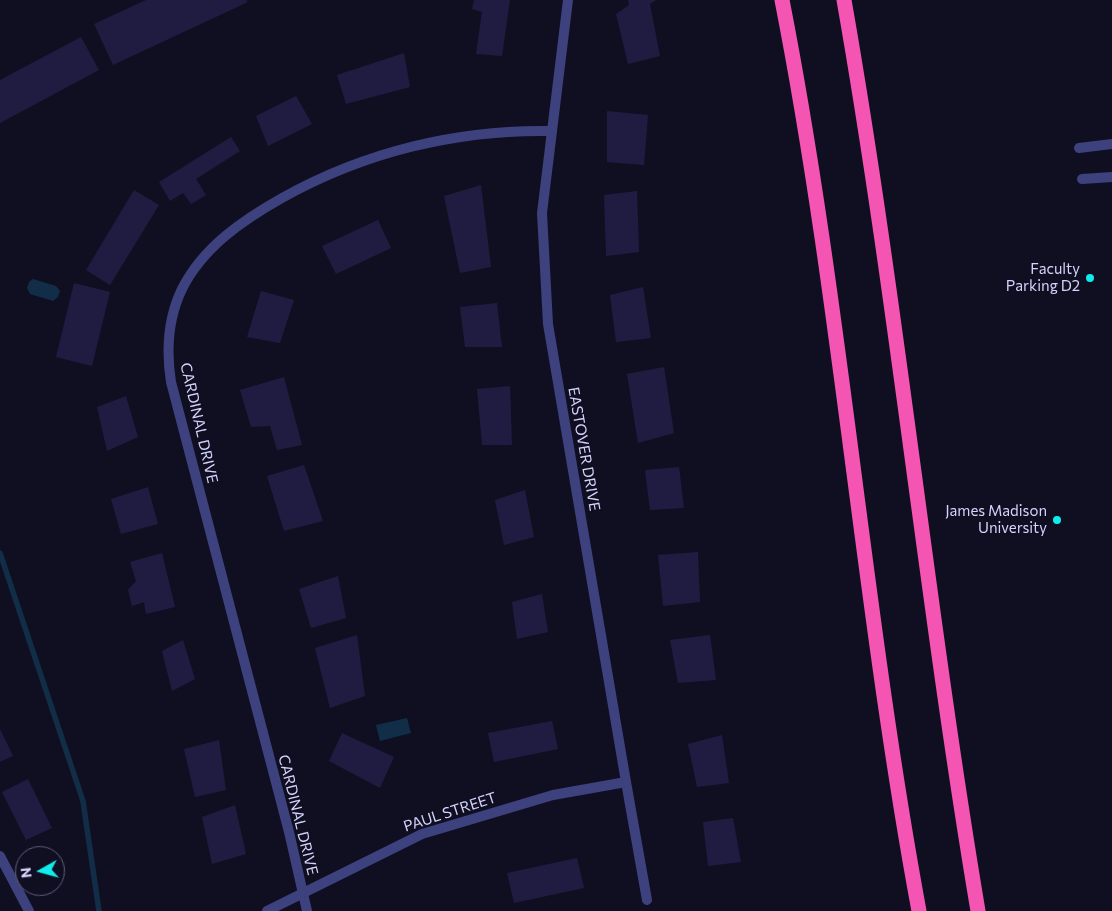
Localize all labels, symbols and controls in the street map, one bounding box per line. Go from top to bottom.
place label: Faculty Parking D2 [1006,260,1080,295]
marker: Faculty Parking D2 [1084,272,1096,284]
street label: CARDINAL DRIVE [176,361,222,485]
street label: EASTOVER DRIVE [564,386,604,512]
place label: James Madison University [945,502,1047,537]
marker: James Madison University [1051,514,1063,526]
street label: CARDINAL DRIVE [274,753,322,877]
street label: PAUL STREET [401,789,499,835]
north arrow [15,846,65,896]
text: N [17,867,35,879]

